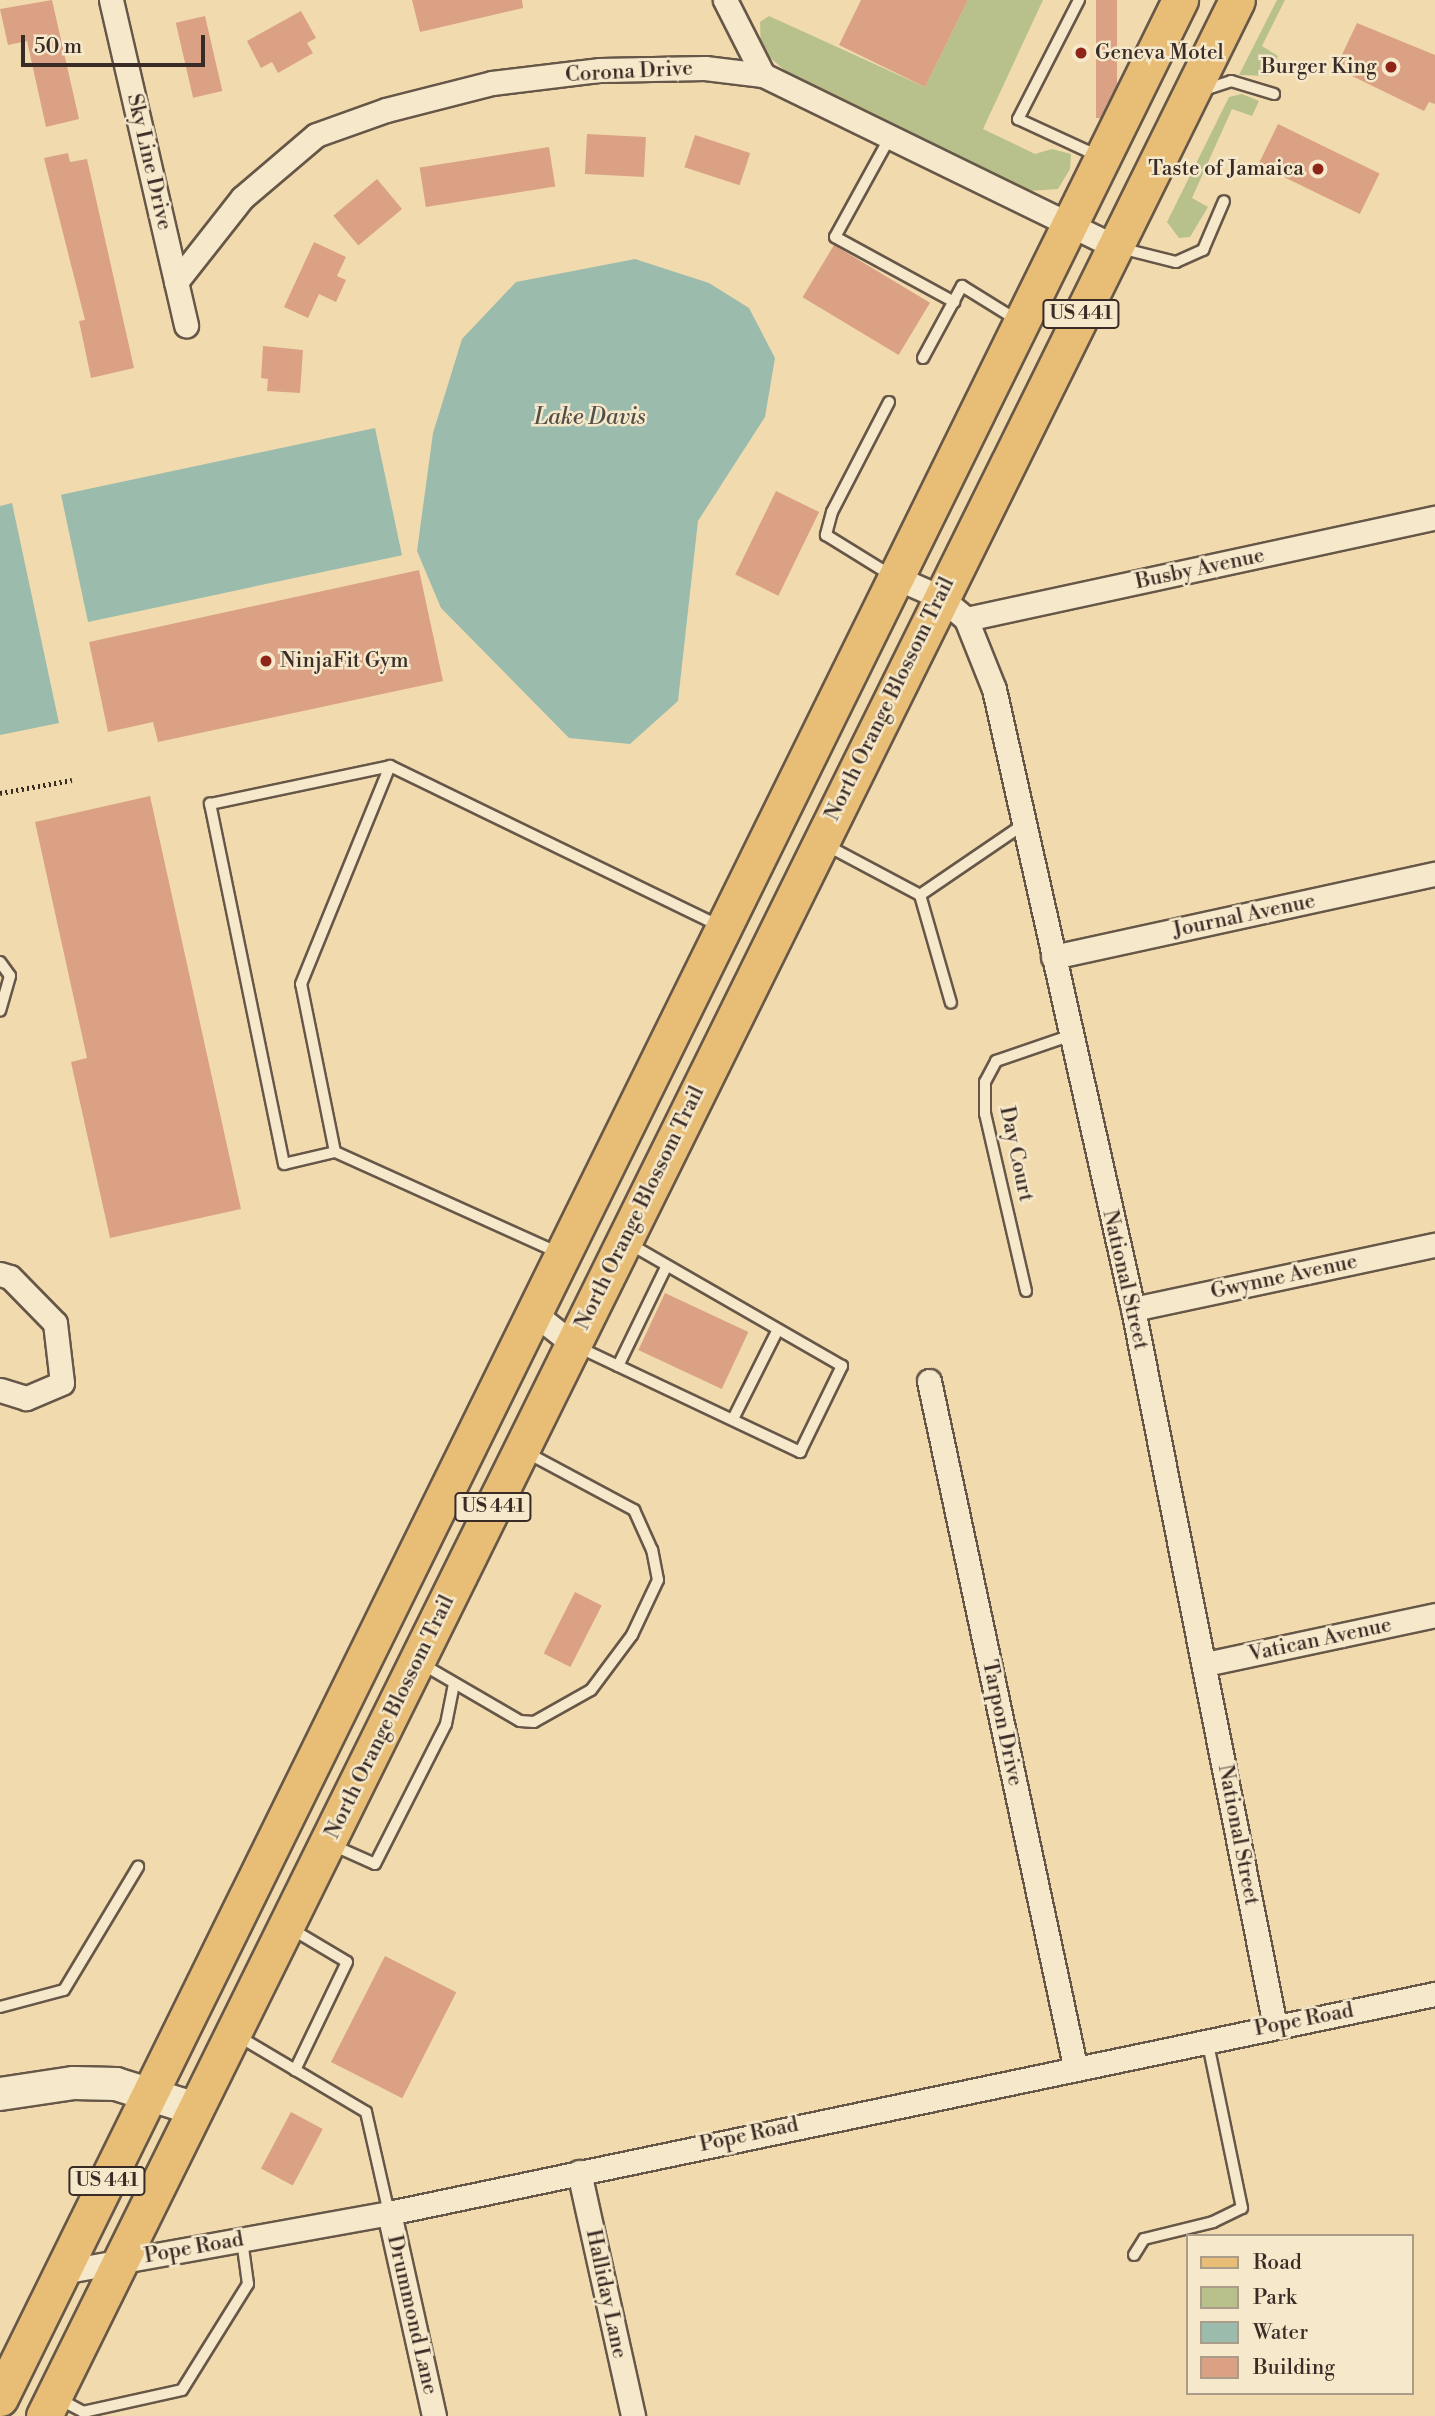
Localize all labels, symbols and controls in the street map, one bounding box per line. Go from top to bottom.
scale bar [24,21,208,65]
text: 50 m [34,34,82,60]
place label: Geneva Motel [1095,40,1224,66]
marker: Geneva Motel [1073,45,1089,61]
place label: Burger King [1261,54,1377,80]
street label: Corona Drive [565,56,693,88]
marker: Burger King [1383,59,1399,75]
street label: Sky Line Drive [121,91,177,233]
place label: Taste of Jamaica [1148,156,1304,182]
marker: Taste of Jamaica [1310,161,1326,177]
road number: US 441 [1041,298,1121,330]
water label: Lake Davis [534,403,646,431]
street label: Busby Avenue [1133,543,1267,595]
street label: North Orange Blossom Trail [820,573,960,825]
place label: NinjaFit Gym [280,648,409,674]
marker: NinjaFit Gym [258,653,274,669]
street label: Journal Avenue [1170,889,1318,943]
street label: North Orange Blossom Trail [570,1082,710,1334]
street label: Day Court [994,1104,1038,1204]
street label: National Street [1097,1208,1153,1352]
street label: Gwynne Avenue [1208,1249,1360,1305]
road number: US 441 [453,1492,533,1522]
street label: North Orange Blossom Trail [320,1591,460,1843]
street label: Vatican Avenue [1246,1613,1394,1667]
street label: Tarpon Drive [976,1658,1028,1788]
street label: National Street [1212,1763,1264,1907]
street label: Pope Road [1252,1998,1356,2042]
street label: Pope Road [697,2112,801,2158]
road number: US 441 [67,2166,147,2196]
street label: Pope Road [142,2227,246,2269]
street label: Halliday Lane [580,2227,632,2361]
street label: Drummond Lane [381,2233,443,2397]
legend [1186,2234,1414,2395]
text: Road [1253,2250,1302,2276]
text: Park [1253,2285,1297,2311]
text: Water [1253,2320,1308,2346]
text: Building [1253,2355,1335,2381]

